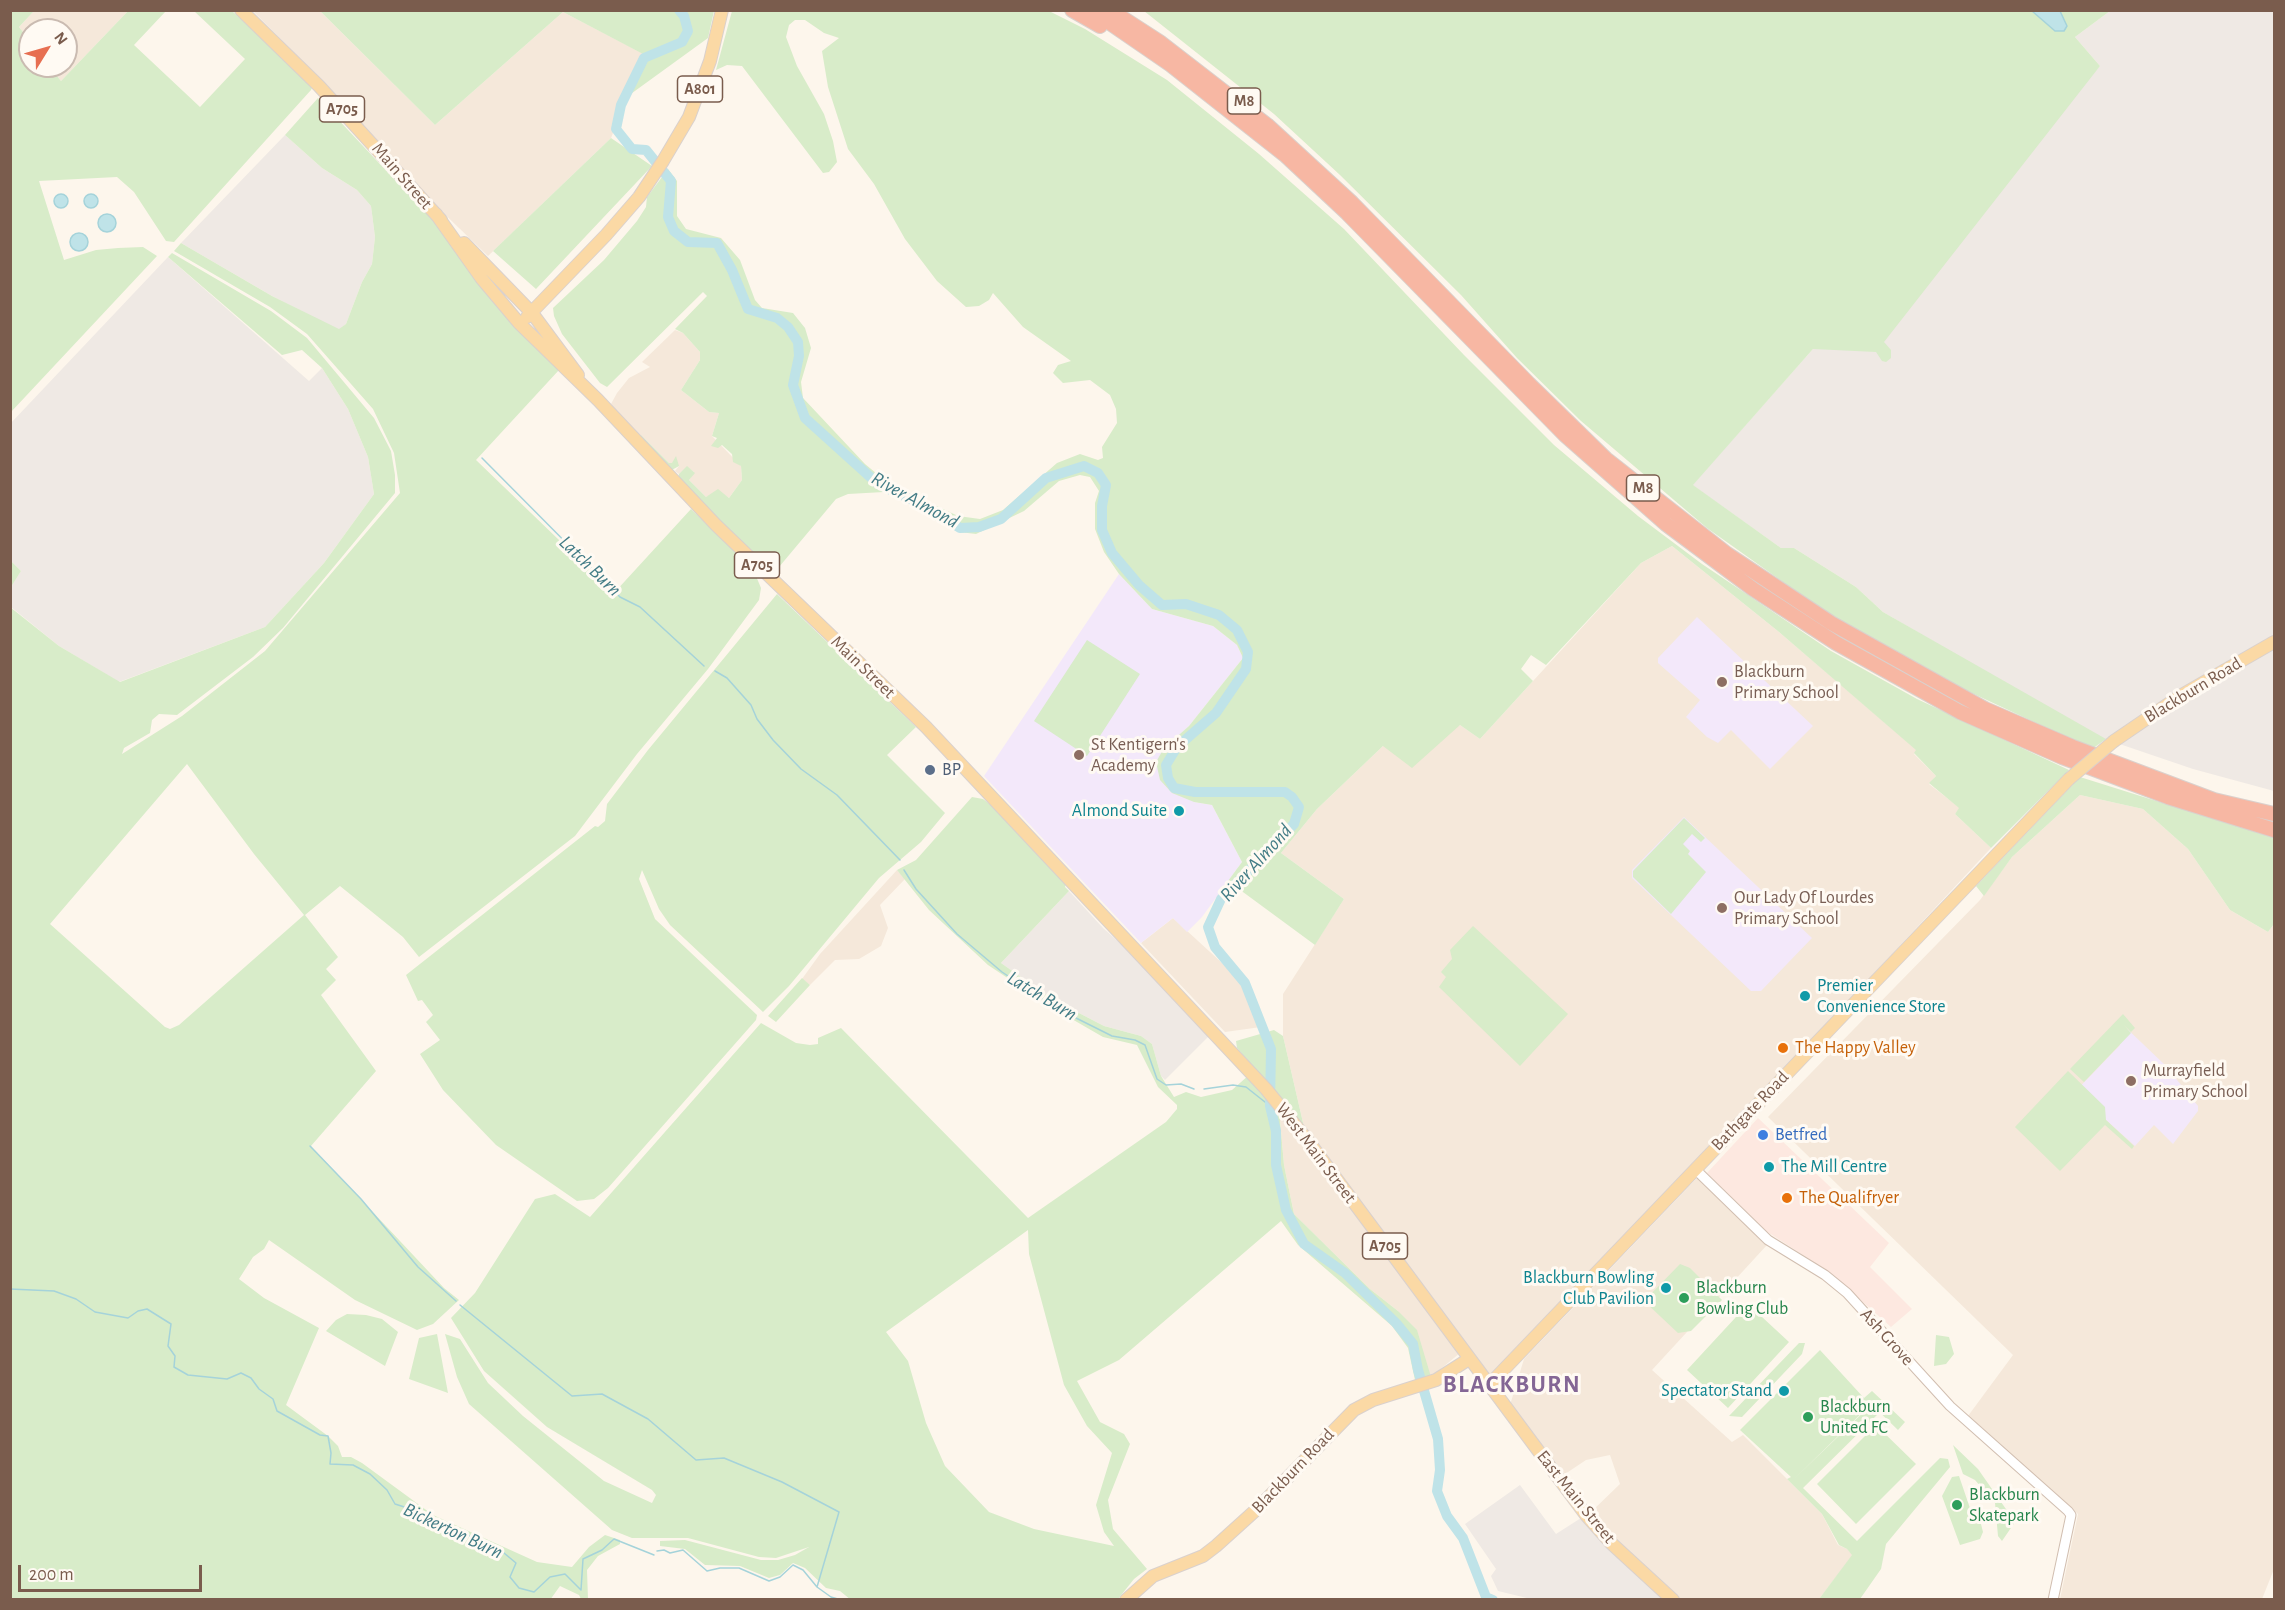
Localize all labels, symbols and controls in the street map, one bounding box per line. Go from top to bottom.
north arrow [18,18,78,78]
text: N [51,29,71,48]
road number: A801 [678,76,722,102]
road number: M8 [1228,88,1260,114]
road number: A705 [320,96,364,122]
street label: Main Street [367,138,437,214]
water label: River Almond [867,466,963,534]
road number: M8 [1626,475,1660,501]
water label: Latch Burn [554,530,626,602]
road number: A705 [734,552,780,578]
street label: Main Street [826,631,900,703]
street label: Blackburn Road [2140,652,2246,728]
place label: Blackburn Primary School [1734,661,1839,704]
marker: Blackburn Primary School [1715,675,1729,689]
place label: St Kentigern's Academy [1091,734,1186,777]
marker: St Kentigern's Academy [1072,748,1086,762]
place label: BP [942,759,961,781]
marker: BP [923,763,937,777]
place label: Almond Suite [1072,800,1167,822]
marker: Almond Suite [1172,804,1186,818]
water label: River Almond [1215,819,1297,907]
place label: Our Lady Of Lourdes Primary School [1734,887,1874,930]
marker: Our Lady Of Lourdes Primary School [1715,901,1729,915]
water label: Latch Burn [1003,966,1081,1026]
place label: Premier Convenience Store [1817,975,1945,1018]
marker: Premier Convenience Store [1798,989,1812,1003]
place label: The Happy Valley [1795,1037,1916,1059]
marker: The Happy Valley [1776,1041,1790,1055]
place label: Murrayfield Primary School [2143,1060,2248,1102]
street label: Bathgate Road [1707,1067,1793,1155]
marker: Murrayfield Primary School [2124,1074,2138,1088]
street label: West Main Street [1271,1098,1361,1208]
place label: Betfred [1775,1124,1827,1146]
marker: Betfred [1756,1128,1770,1142]
place label: The Mill Centre [1781,1156,1887,1178]
marker: The Mill Centre [1762,1160,1776,1174]
place label: The Qualifryer [1799,1187,1899,1209]
marker: The Qualifryer [1780,1191,1794,1205]
road number: A705 [1362,1233,1408,1259]
place label: Blackburn Bowling Club Pavilion [1523,1267,1654,1310]
place label: Blackburn Bowling Club [1696,1277,1788,1320]
marker: Blackburn Bowling Club Pavilion [1659,1281,1673,1295]
marker: Blackburn Bowling Club [1677,1291,1691,1305]
street label: Ash Grove [1856,1304,1918,1370]
district label: BLACKBURN [1443,1371,1581,1399]
place label: Spectator Stand [1661,1380,1772,1402]
marker: Spectator Stand [1777,1384,1791,1398]
place label: Blackburn United FC [1820,1396,1891,1438]
marker: Blackburn United FC [1801,1410,1815,1424]
street label: Blackburn Road [1247,1424,1339,1518]
street label: East Main Street [1532,1446,1620,1548]
place label: Blackburn Skatepark [1969,1484,2040,1526]
water label: Bickerton Burn [400,1498,506,1564]
marker: Blackburn Skatepark [1950,1498,1964,1512]
scale bar [21,1553,206,1591]
text: 200 m [29,1566,74,1584]

